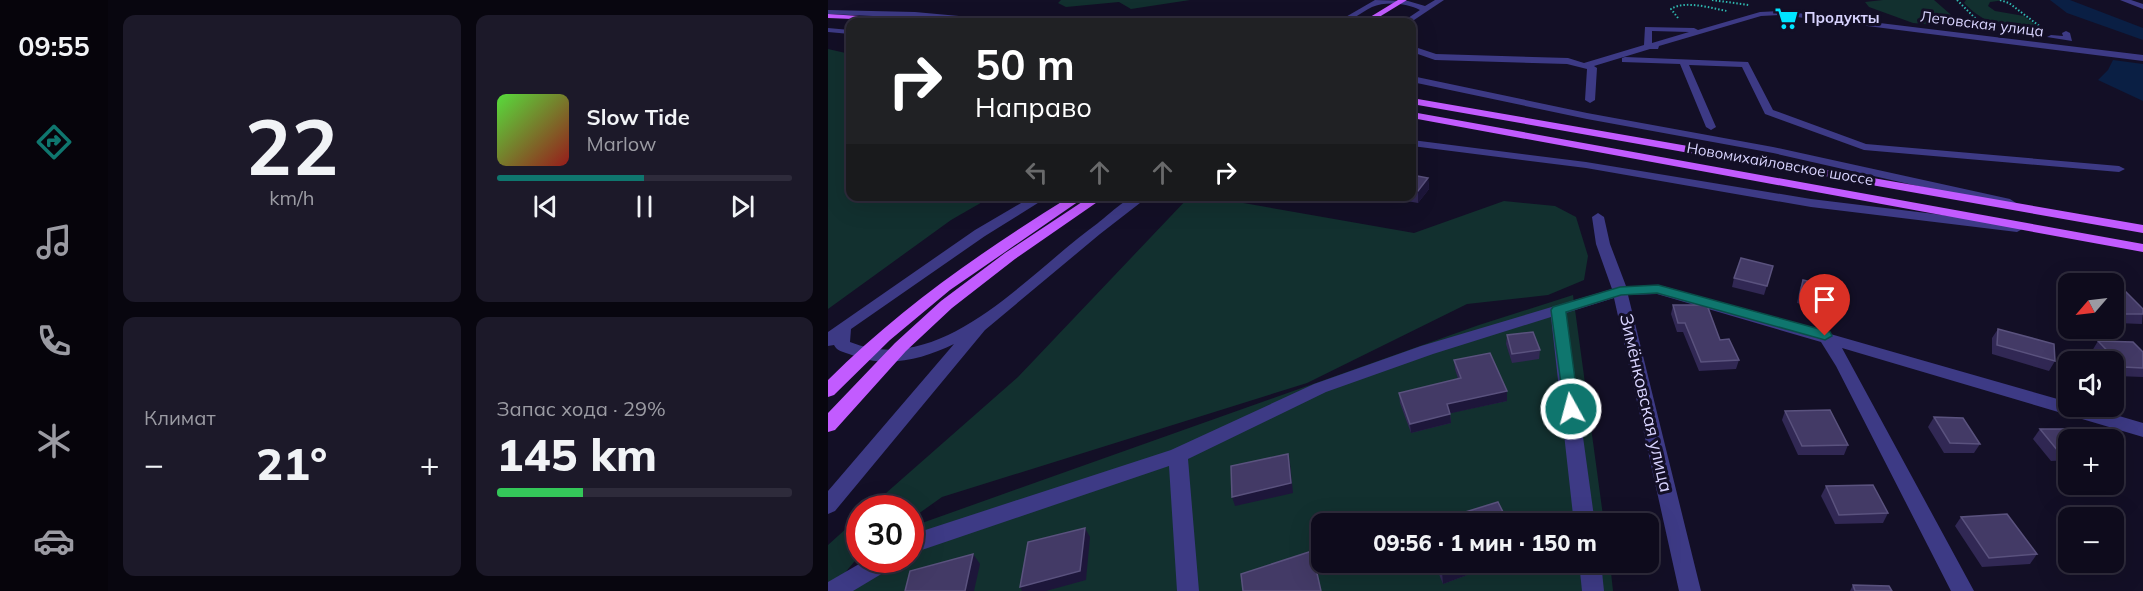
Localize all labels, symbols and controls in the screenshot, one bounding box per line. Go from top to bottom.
supermarket icon: Продукты [1773,5,1799,31]
street label: Летовская улица [1919,7,2045,41]
place label: Продукты [1804,8,1880,27]
text: 09:55 [18,29,90,63]
text: 50 m [975,38,1075,91]
icon: right [876,42,954,120]
text: Направо [975,90,1092,124]
text: 22 [245,97,339,195]
text: Slow Tide [587,103,690,131]
icon: directions [33,121,75,163]
text: Marlow [587,131,656,156]
street label: Новомихайловское шоссе [1685,138,1875,189]
icon: left [1020,156,1053,189]
icon: ahead [1083,156,1116,189]
icon: ahead [1146,156,1179,189]
icon: right [1209,156,1242,189]
text: km/h [269,185,314,210]
icon: previous [529,190,562,223]
icon: pause [628,190,661,223]
icon: next [726,190,759,223]
icon: music [33,221,75,263]
north arrow [2058,273,2124,339]
map controls [2058,273,2124,573]
pin [1799,274,1850,336]
icon: arrive [1808,283,1841,316]
street label: Зимёнковская улица [1615,311,1678,494]
icon: phone [33,320,75,362]
button: sound [2058,351,2124,417]
position arrow [1539,377,1603,441]
text: Запас хода · 29% [497,396,666,421]
text: Климат [144,405,216,430]
icon: climate [33,420,75,462]
text: 145 km [497,426,657,482]
button: + [2058,429,2124,495]
text: 21° [256,435,327,491]
text: − [144,443,164,484]
text: + [420,443,440,484]
speed limit sign: 30 [846,495,924,573]
button: − [2058,507,2124,573]
icon: car [33,520,75,562]
text: 09:56 · 1 мин · 150 m [1373,529,1597,557]

